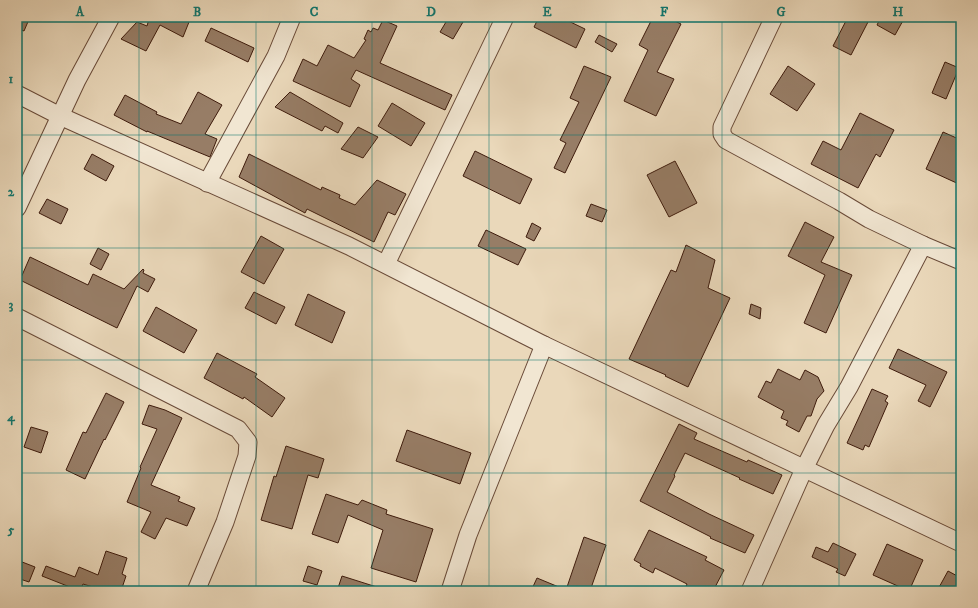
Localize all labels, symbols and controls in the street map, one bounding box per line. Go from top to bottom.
text: A [75,4,85,20]
text: B [193,4,201,20]
text: C [310,4,319,20]
text: D [426,4,436,20]
text: E [542,4,552,20]
text: F [660,4,669,20]
text: G [776,4,786,20]
text: H [893,4,904,20]
text: 1 [9,71,14,87]
text: 2 [8,184,15,200]
text: 3 [9,297,14,313]
text: 4 [6,409,15,426]
text: 5 [7,522,15,538]

